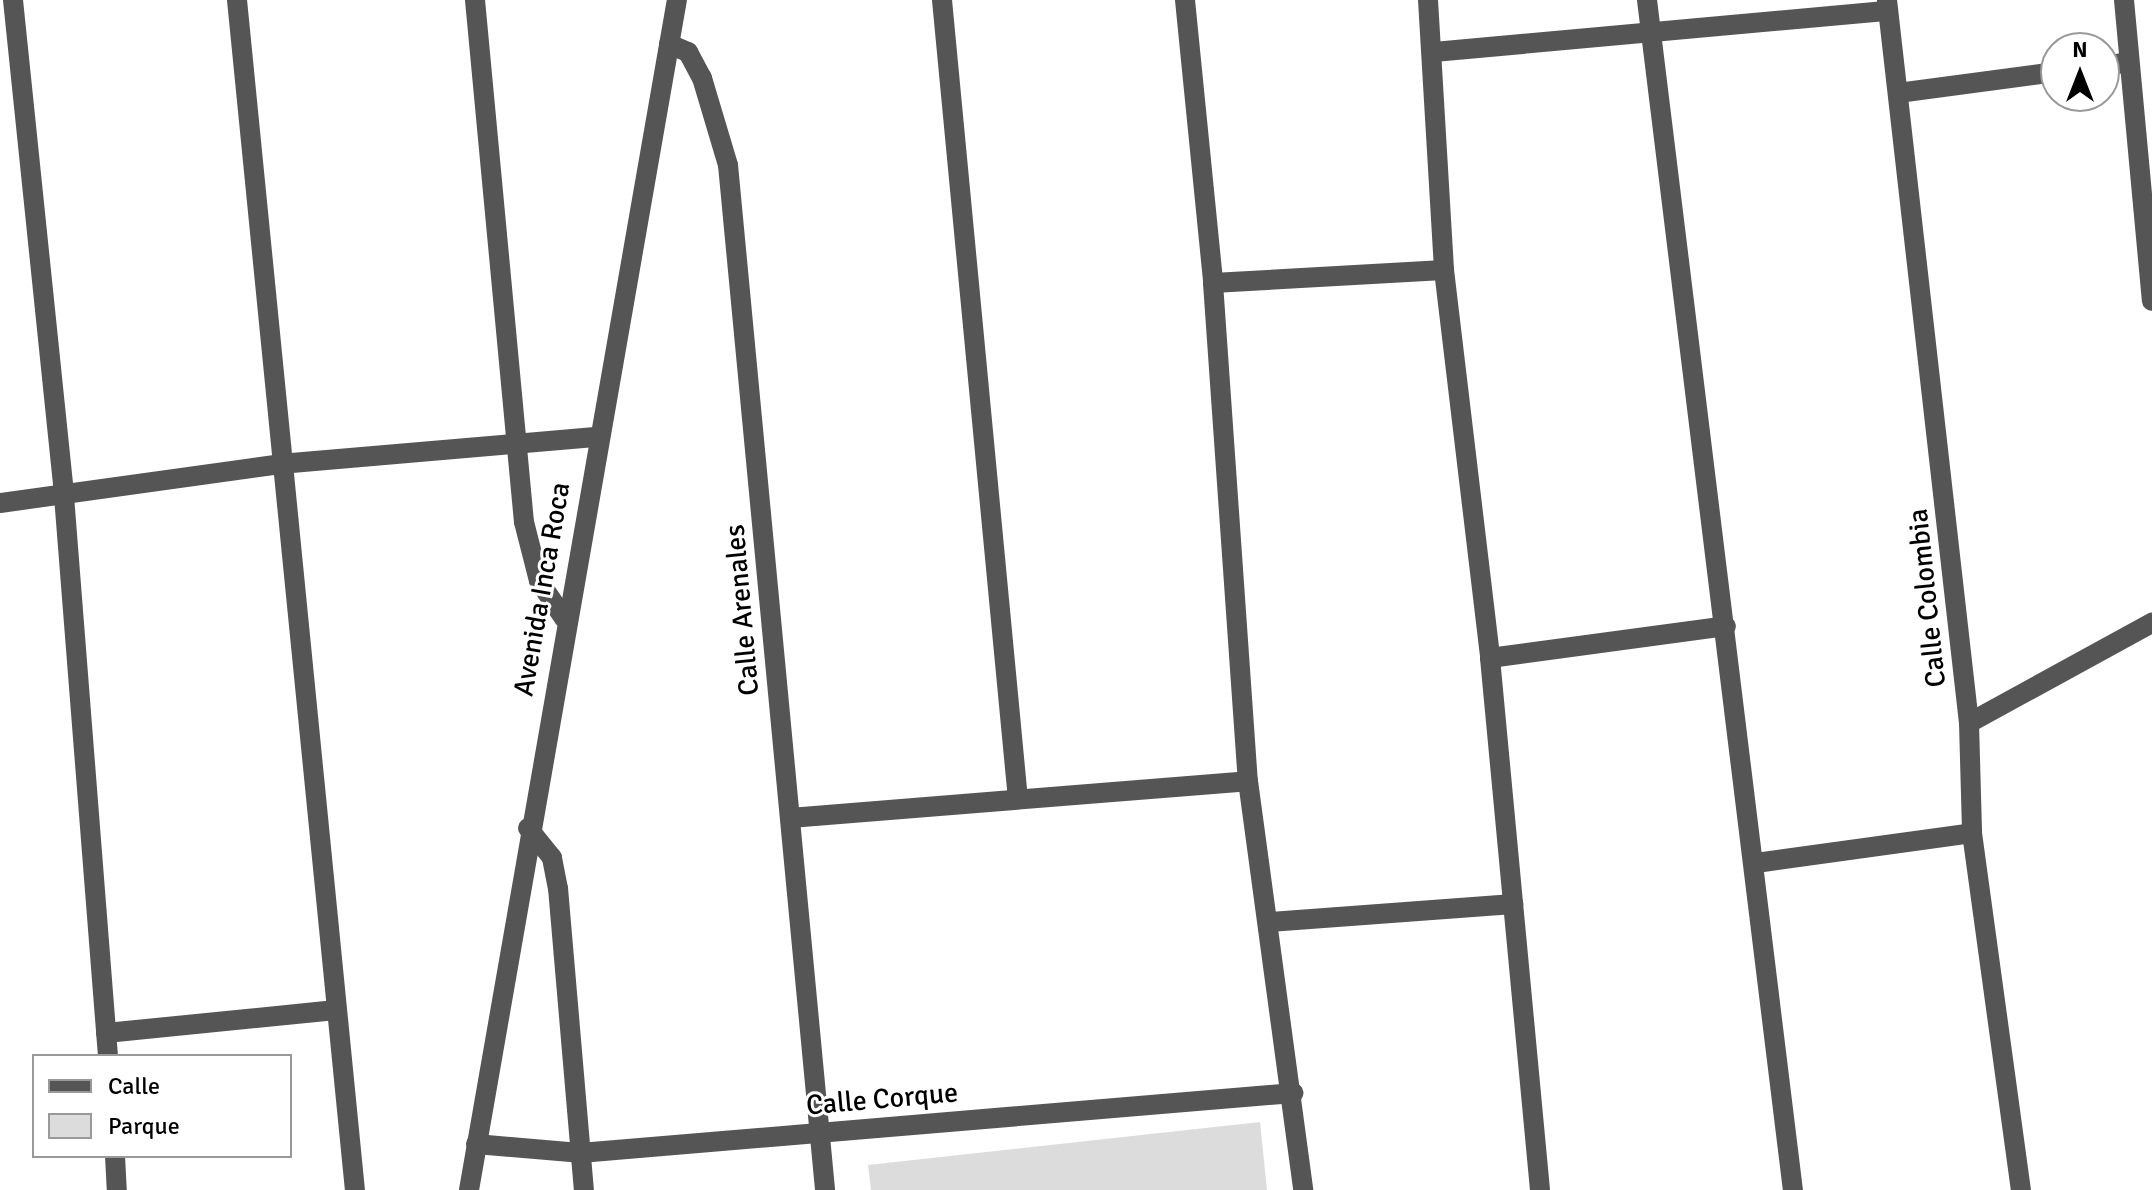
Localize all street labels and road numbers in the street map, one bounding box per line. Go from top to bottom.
street label: Avenida Inca Roca [507,479,577,699]
street label: Calle Colombia [1901,507,1953,689]
street label: Calle Arenales [718,523,766,697]
street label: Calle Corque [805,1076,959,1122]

